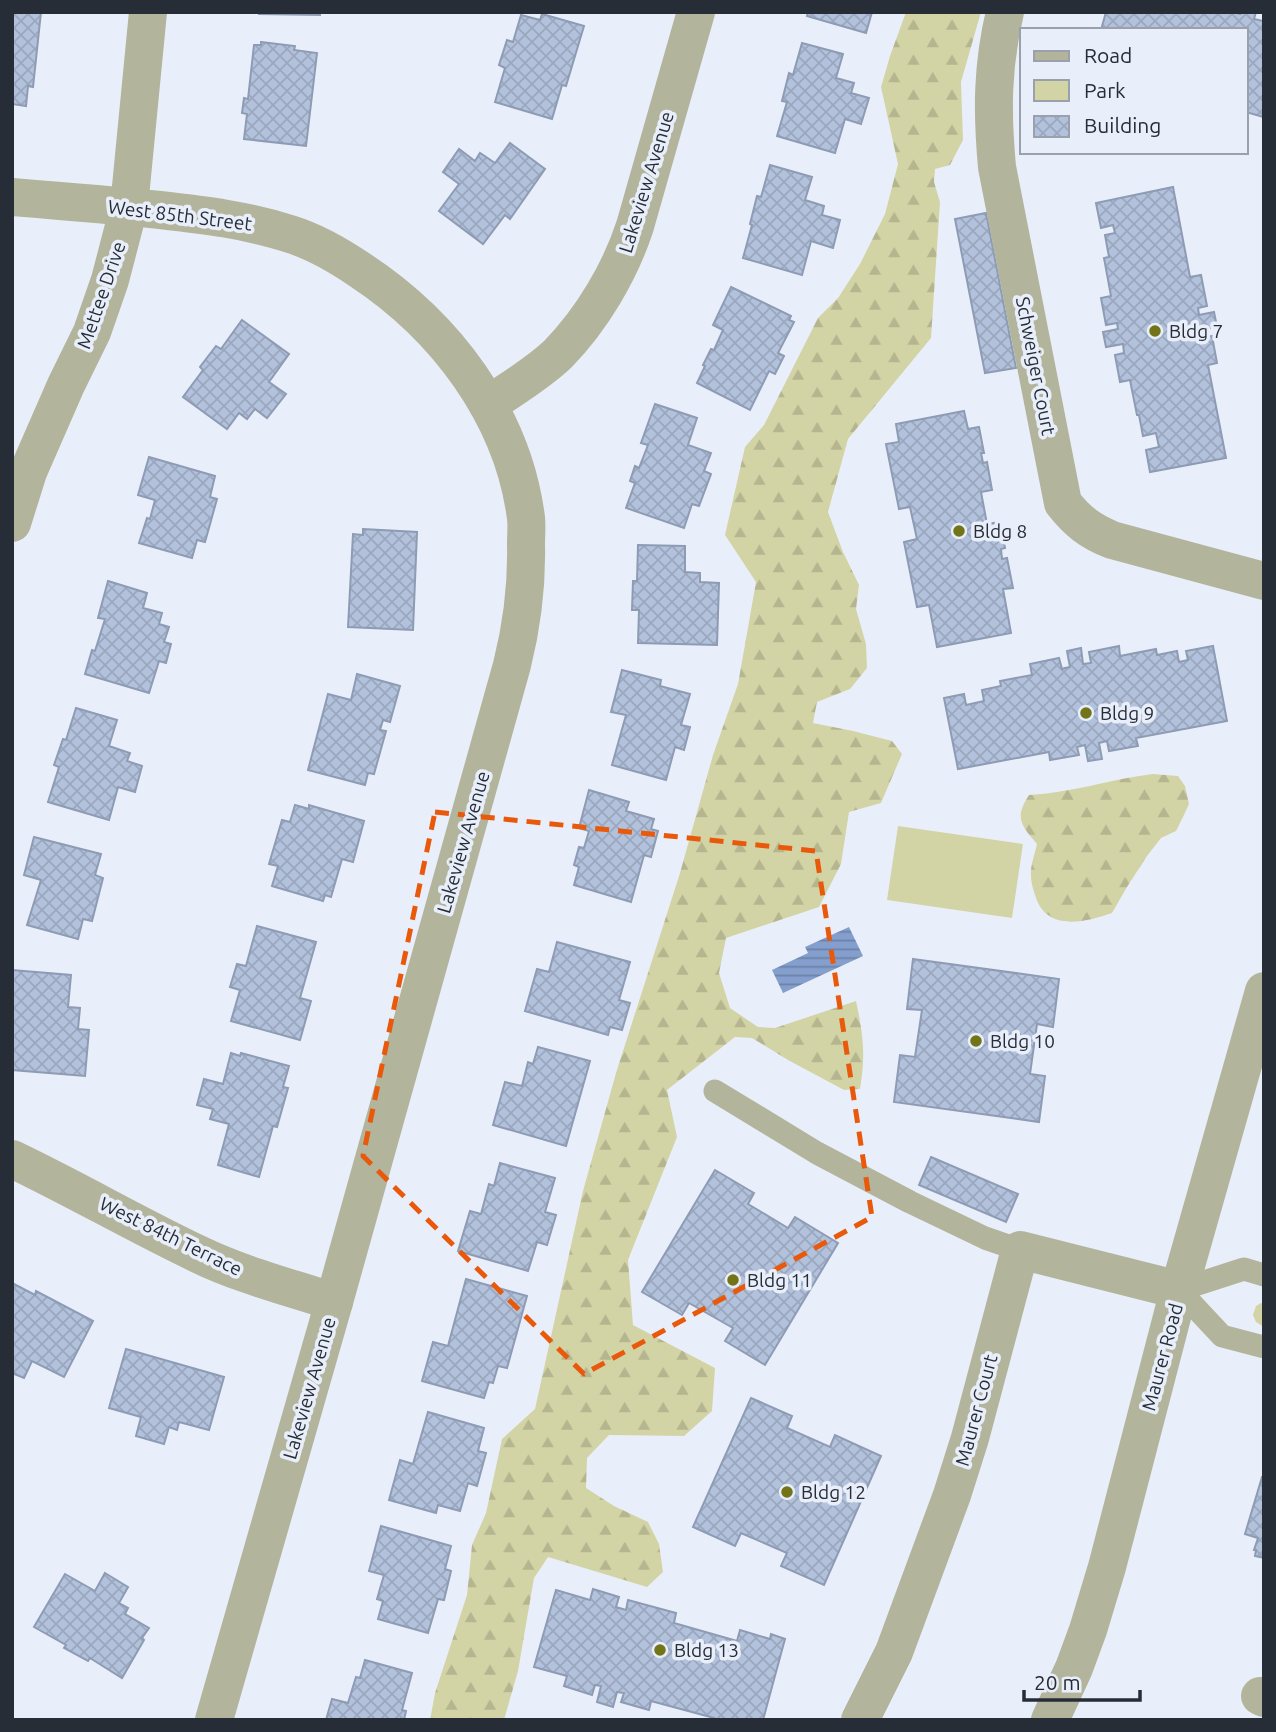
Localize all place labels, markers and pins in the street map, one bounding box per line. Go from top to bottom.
place label: Bldg 7 [1169,320,1223,342]
marker: Bldg 7 [1147,323,1163,339]
place label: Bldg 8 [973,520,1027,542]
marker: Bldg 8 [951,523,967,539]
place label: Bldg 9 [1100,702,1154,724]
marker: Bldg 9 [1078,705,1094,721]
place label: Bldg 10 [990,1030,1055,1052]
marker: Bldg 10 [968,1033,984,1049]
place label: Bldg 11 [747,1269,812,1291]
marker: Bldg 11 [725,1272,741,1288]
place label: Bldg 12 [801,1481,866,1503]
marker: Bldg 12 [779,1484,795,1500]
place label: Bldg 13 [674,1639,739,1661]
marker: Bldg 13 [652,1642,668,1658]

